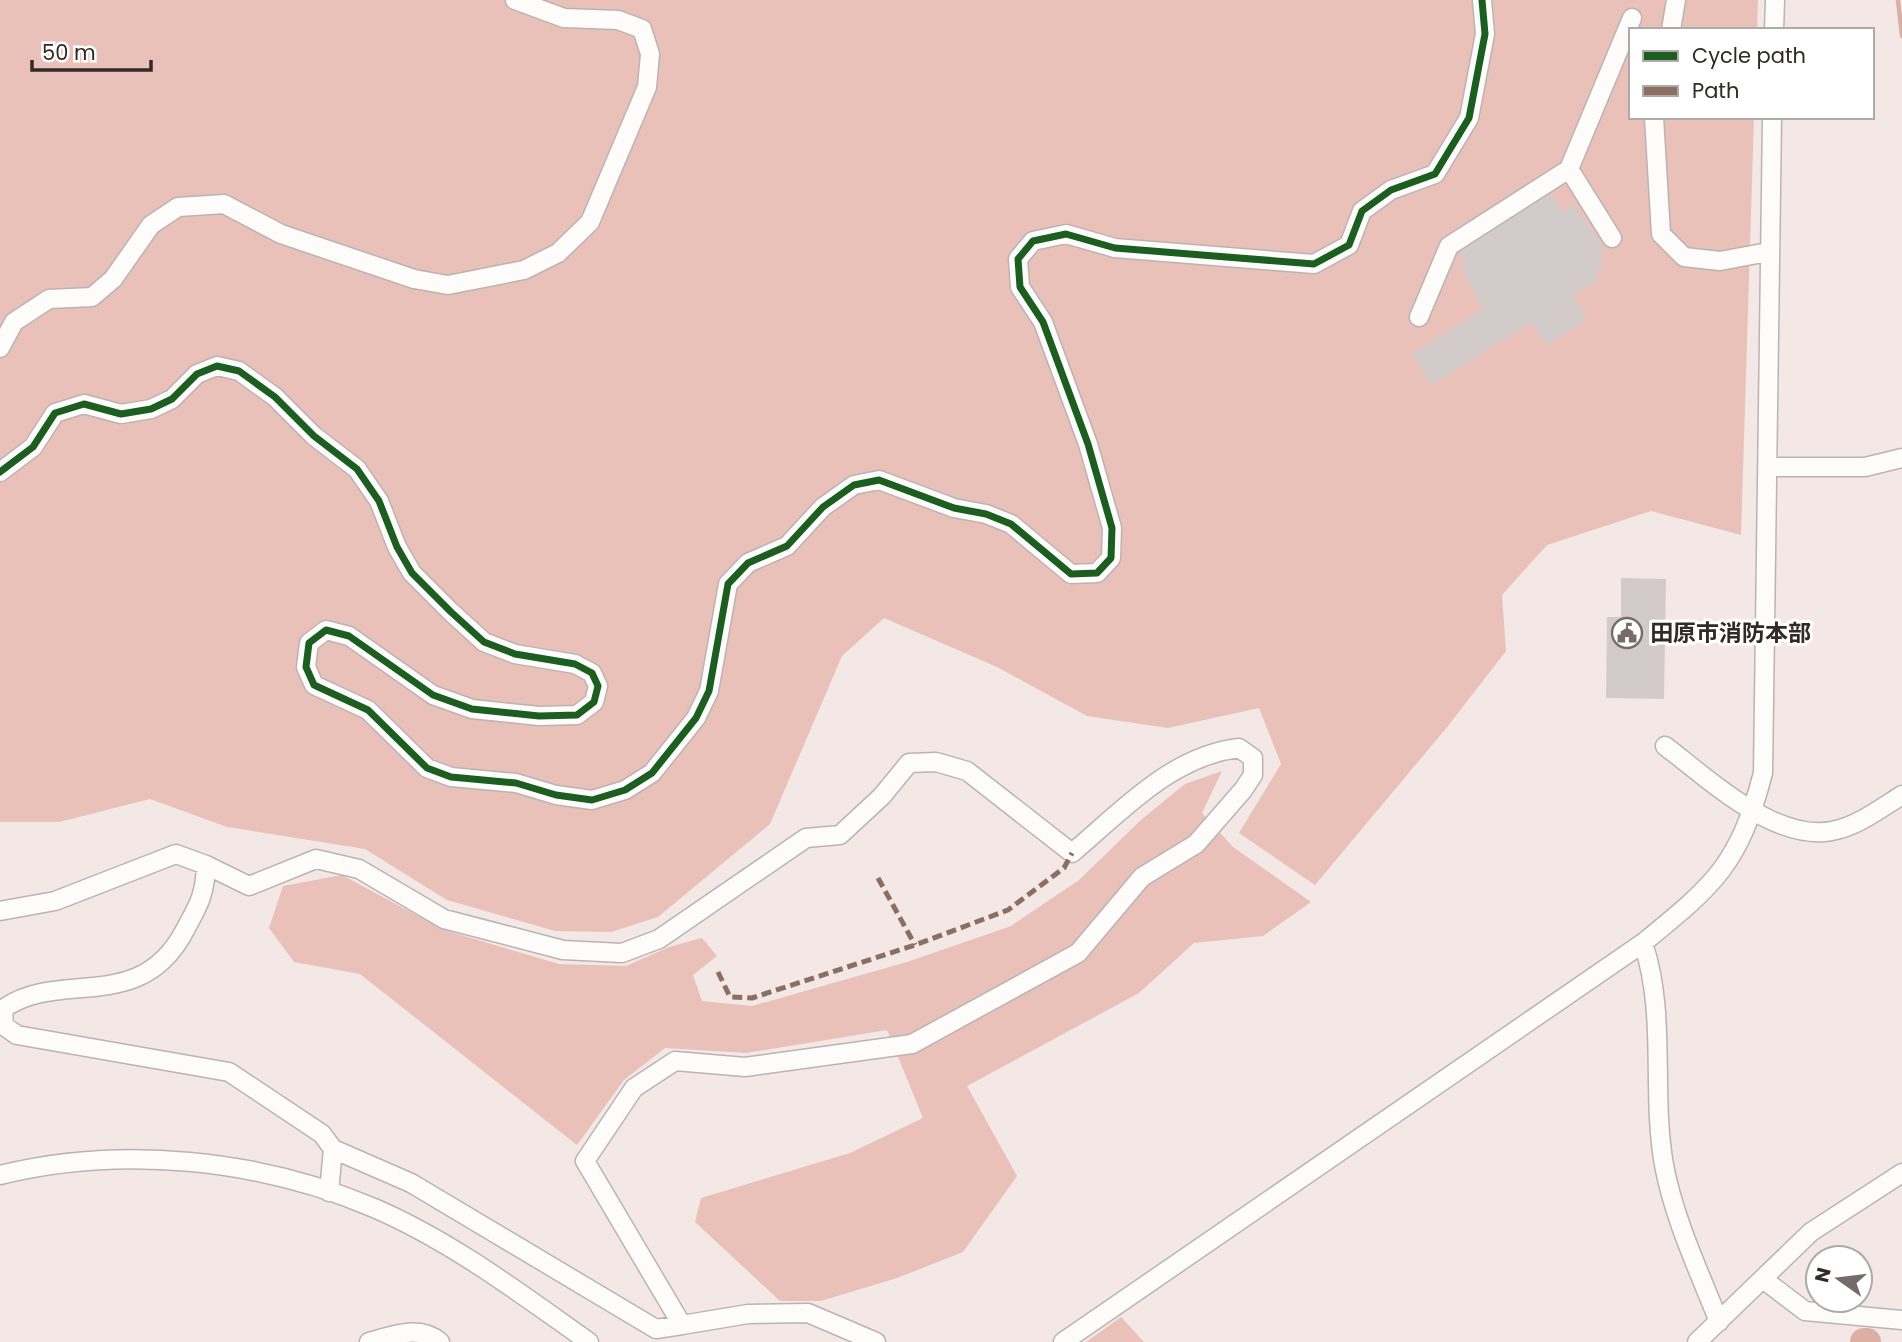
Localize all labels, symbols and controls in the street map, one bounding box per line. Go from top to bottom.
scale bar [32,28,150,72]
legend [1629,28,1874,119]
text: 50 m [42,38,96,67]
text: Cycle path [1692,41,1806,70]
text: Path [1692,76,1739,105]
public building icon: 田原市消防本部 [1610,616,1644,650]
place label: 田原市消防本部 [1650,617,1811,649]
north arrow [1804,1244,1874,1314]
text: N [1808,1265,1838,1285]

